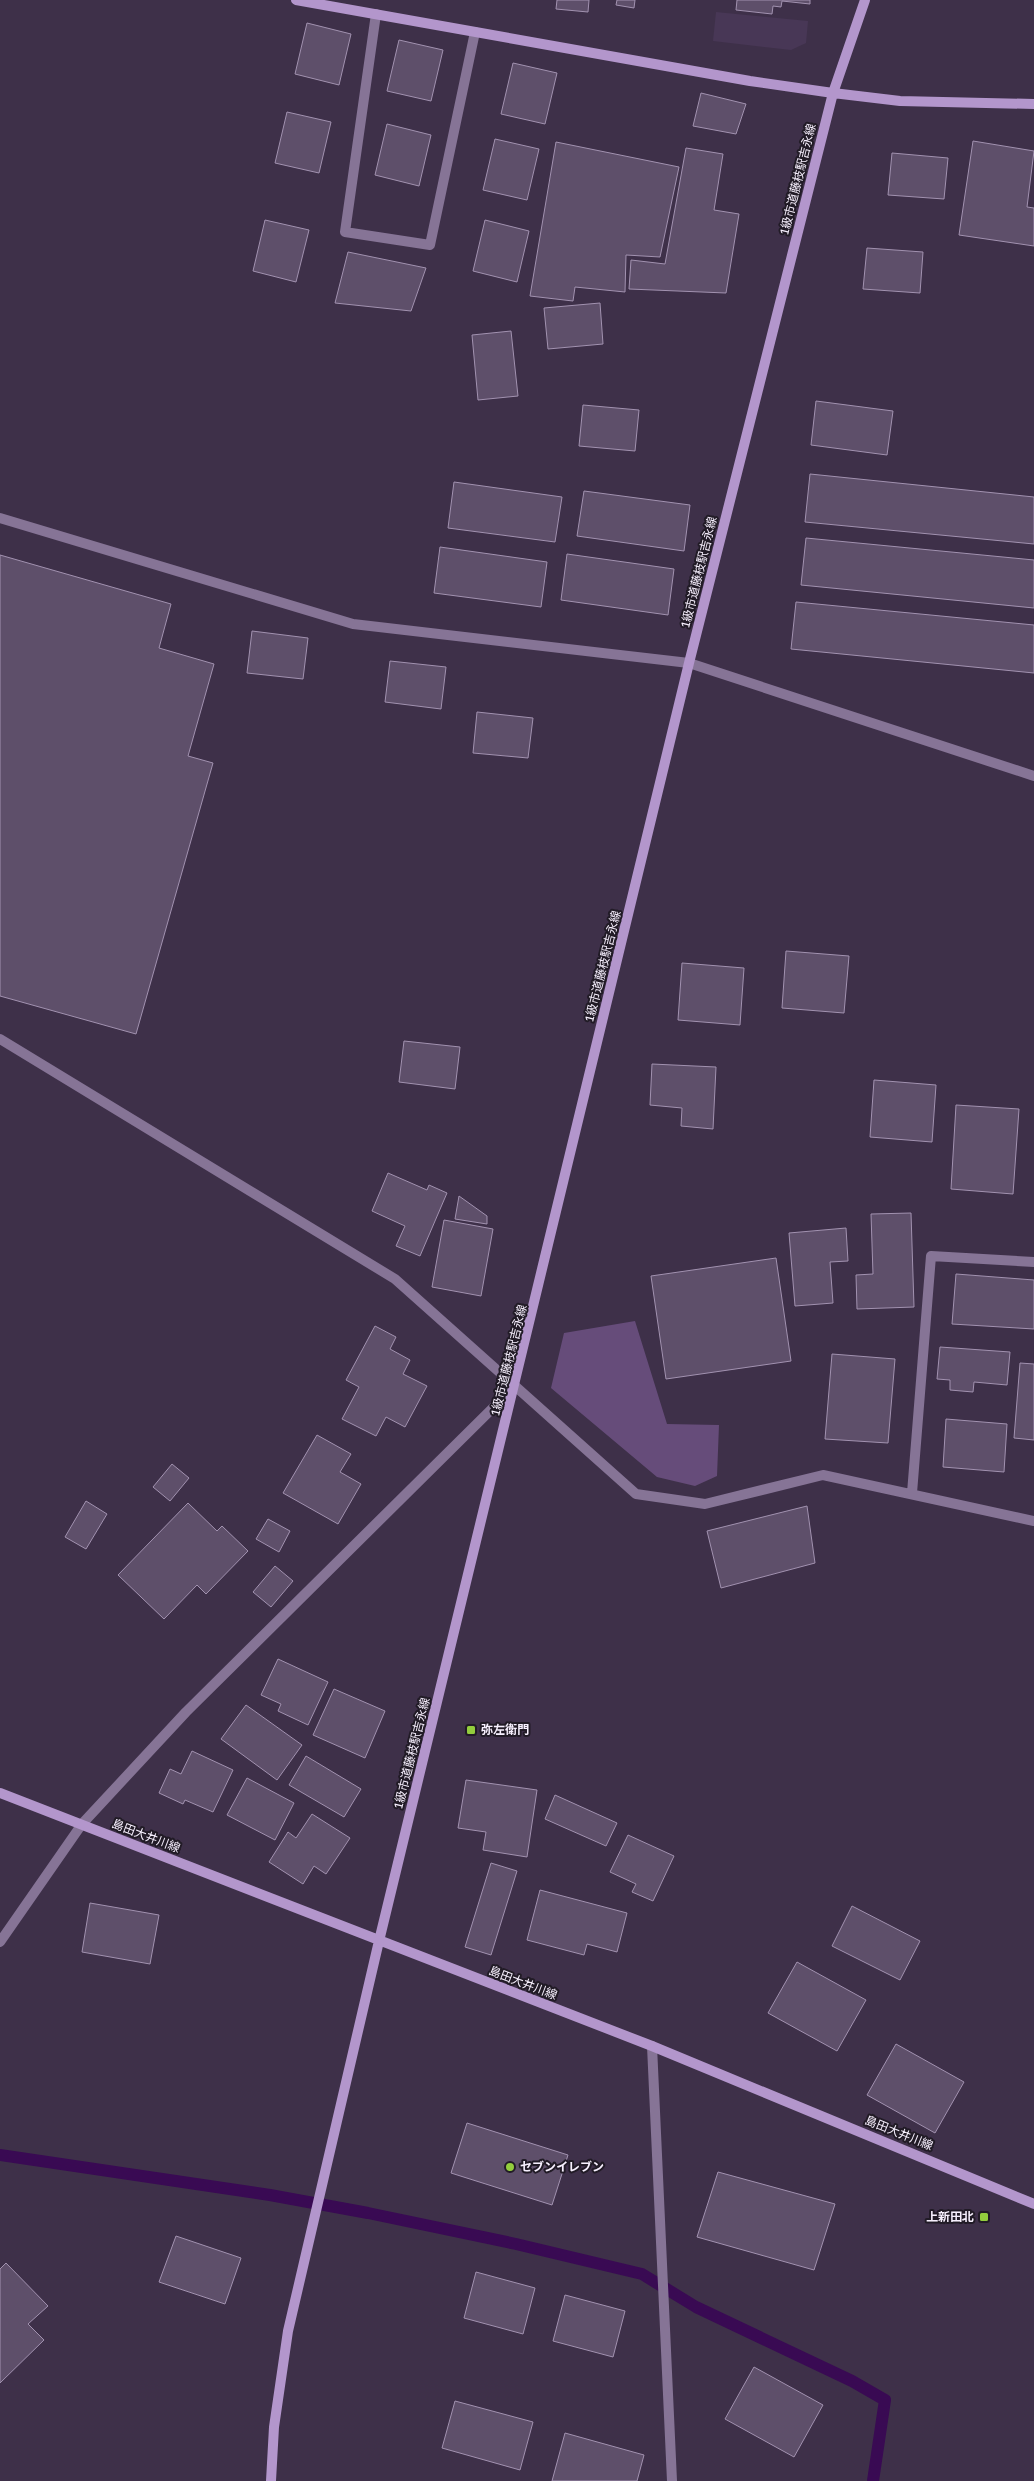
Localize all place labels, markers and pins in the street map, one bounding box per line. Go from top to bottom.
place label: 弥左衛門 [481,1722,529,1737]
marker: 弥左衛門 [465,1724,477,1736]
place label: セブンイレブン [520,2159,604,2174]
marker: セブンイレブン [504,2161,516,2173]
place label: 上新田北 [926,2209,974,2224]
marker: 上新田北 [978,2211,990,2223]

